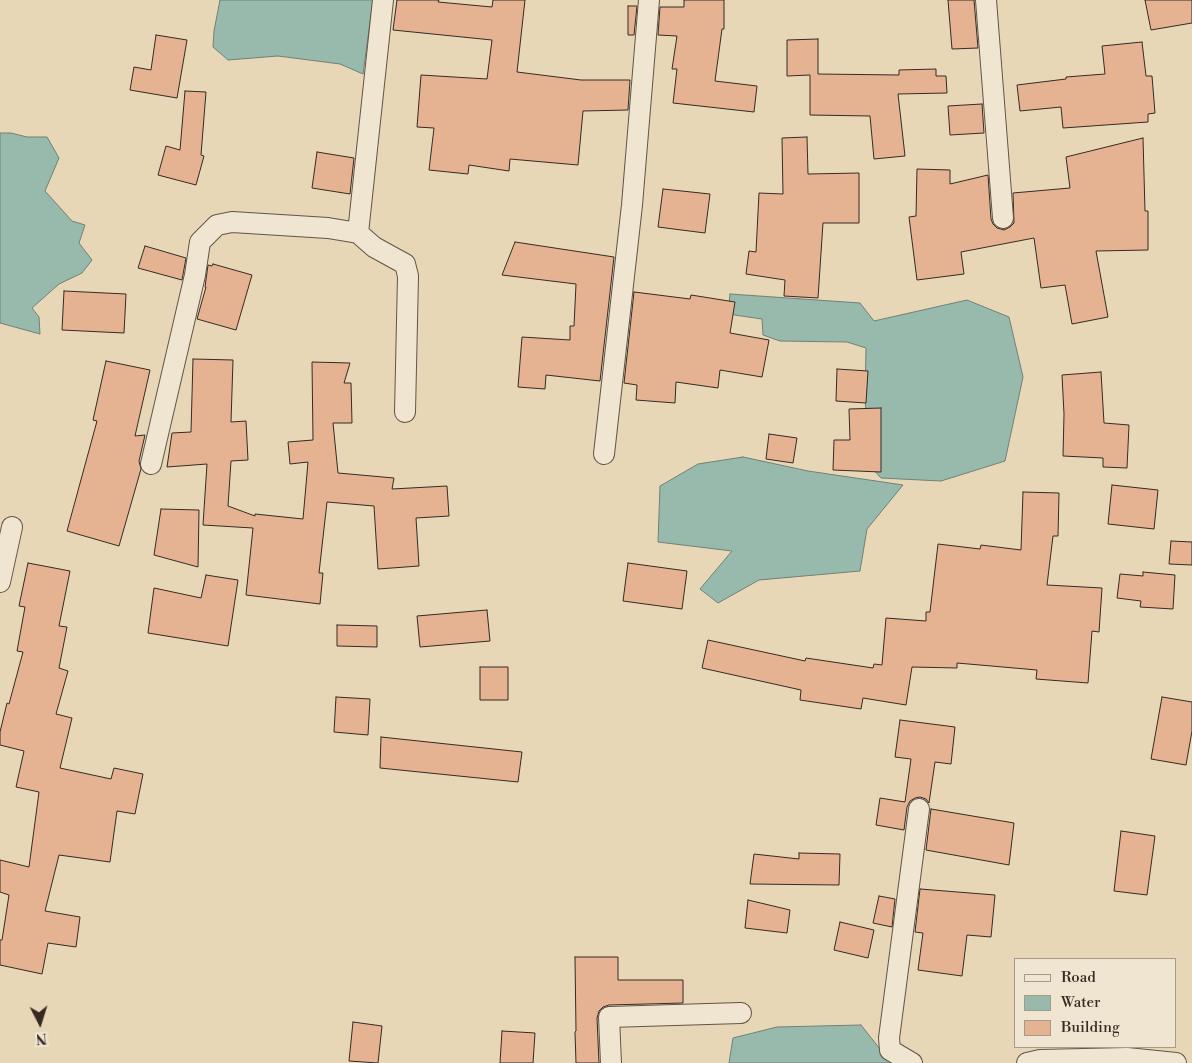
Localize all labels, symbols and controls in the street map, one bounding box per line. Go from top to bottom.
legend [1014,958,1177,1048]
text: Road [1061,968,1096,987]
text: Water [1061,993,1100,1012]
north arrow [15,998,65,1048]
text: Building [1061,1018,1120,1037]
text: N [35,1028,48,1047]

